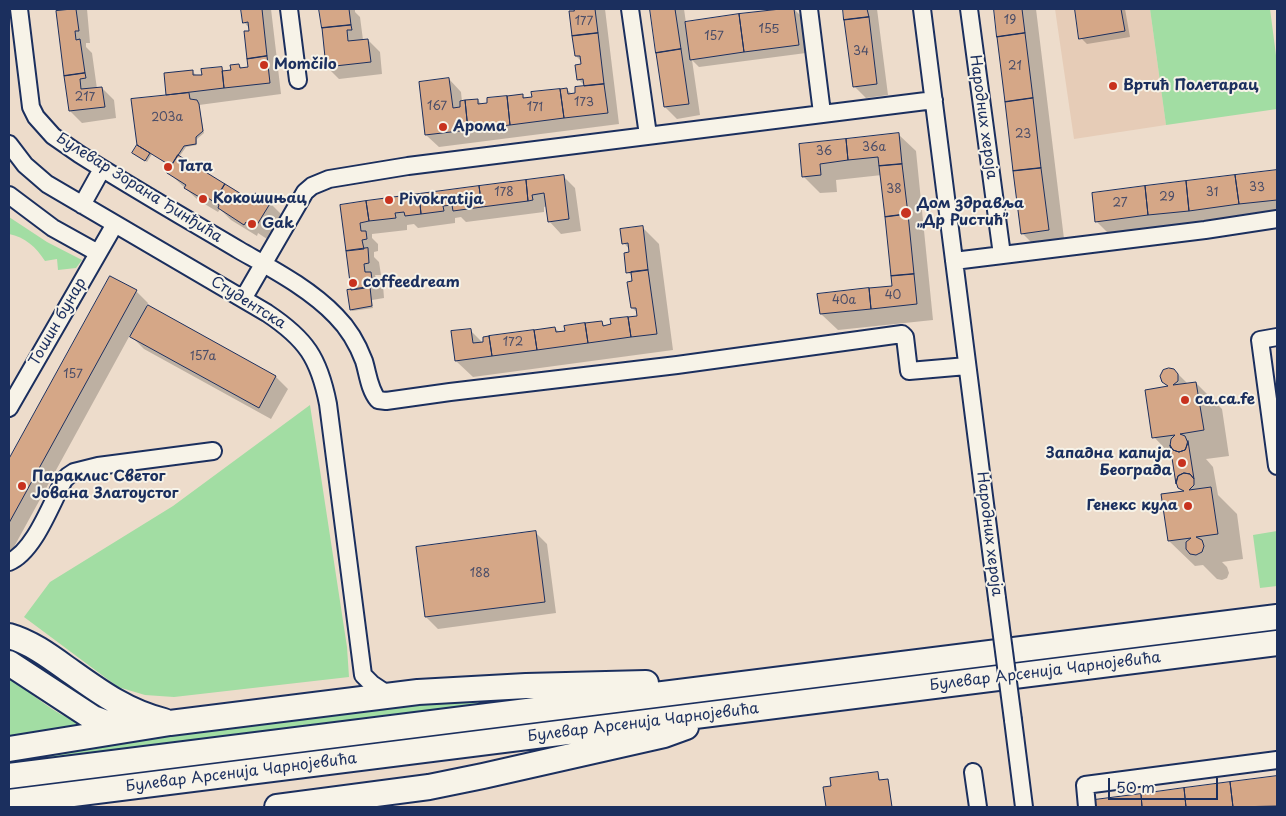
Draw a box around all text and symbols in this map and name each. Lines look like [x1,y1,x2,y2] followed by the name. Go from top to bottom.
[1004,14,1016,28] house number: 19
[575,15,593,29] house number: 177
[759,23,779,37] house number: 155
[704,30,724,44] house number: 157
[853,45,869,59] house number: 34
[965,54,1001,180] street label: Народних хероја
[274,56,337,74] place label: Momčilo
[258,59,270,71] marker: Momčilo
[1008,60,1022,74] house number: 21
[1123,77,1259,95] place label: Вртић Полетарац
[1107,80,1119,92] marker: Вртић Полетарац
[75,91,95,105] house number: 217
[574,96,594,110] house number: 173
[427,100,447,114] house number: 167
[527,101,543,115] house number: 171
[151,111,183,125] house number: 203a
[453,118,506,136] place label: Арома
[437,121,449,133] marker: Арома
[1015,128,1031,142] house number: 23
[53,129,225,247] street label: Булевар Зорана Ђинђића
[862,141,886,155] house number: 36a
[816,145,832,159] house number: 36
[178,158,213,176] place label: Тата
[162,161,174,173] marker: Тата
[1249,181,1265,195] house number: 33
[886,183,902,197] house number: 38
[494,186,514,200] house number: 178
[1206,186,1218,200] house number: 31
[213,190,307,208] place label: Кокошињац
[399,191,484,209] place label: Pivokratija
[1159,191,1175,205] house number: 29
[197,193,209,205] marker: Кокошињац
[383,194,395,206] marker: Pivokratija
[917,195,1024,230] place label: Дом здравља „Др Ристић”
[1113,197,1127,211] house number: 27
[899,206,913,220] marker: Дом здравља „Др Ристић”
[262,215,294,233] place label: Gak
[246,218,258,230] marker: Gak
[207,273,289,333] street label: Студентска
[363,274,460,292] place label: coffeedream
[26,275,90,369] street label: Тошин бунар
[347,277,359,289] marker: coffeedream
[885,289,901,303] house number: 40
[832,294,856,308] house number: 40a
[503,336,523,350] house number: 172
[190,350,216,364] house number: 157a
[63,368,83,382] house number: 157
[1195,391,1255,409] place label: ca.ca.fe
[1179,394,1191,406] marker: ca.ca.fe
[1046,445,1172,480] place label: Западна капија Београда
[1176,457,1188,469] marker: Западна капија Београда
[32,468,178,503] place label: Параклис Светог Јована Златоустог
[972,471,1006,597] street label: Народних хероја
[16,480,28,492] marker: Параклис Светог Јована Златоустог
[1086,497,1178,515] place label: Генекс кула
[1182,500,1194,512] marker: Генекс кула
[470,567,490,581] house number: 188
[928,649,1162,695] street label: Булевар Арсенија Чарнојевића
[526,700,760,746] street label: Булевар Арсенија Чарнојевића
[124,750,358,796] street label: Булевар Арсенија Чарнојевића
[1111,768,1221,800] scale bar
[1116,775,1155,798] text: 50 m

